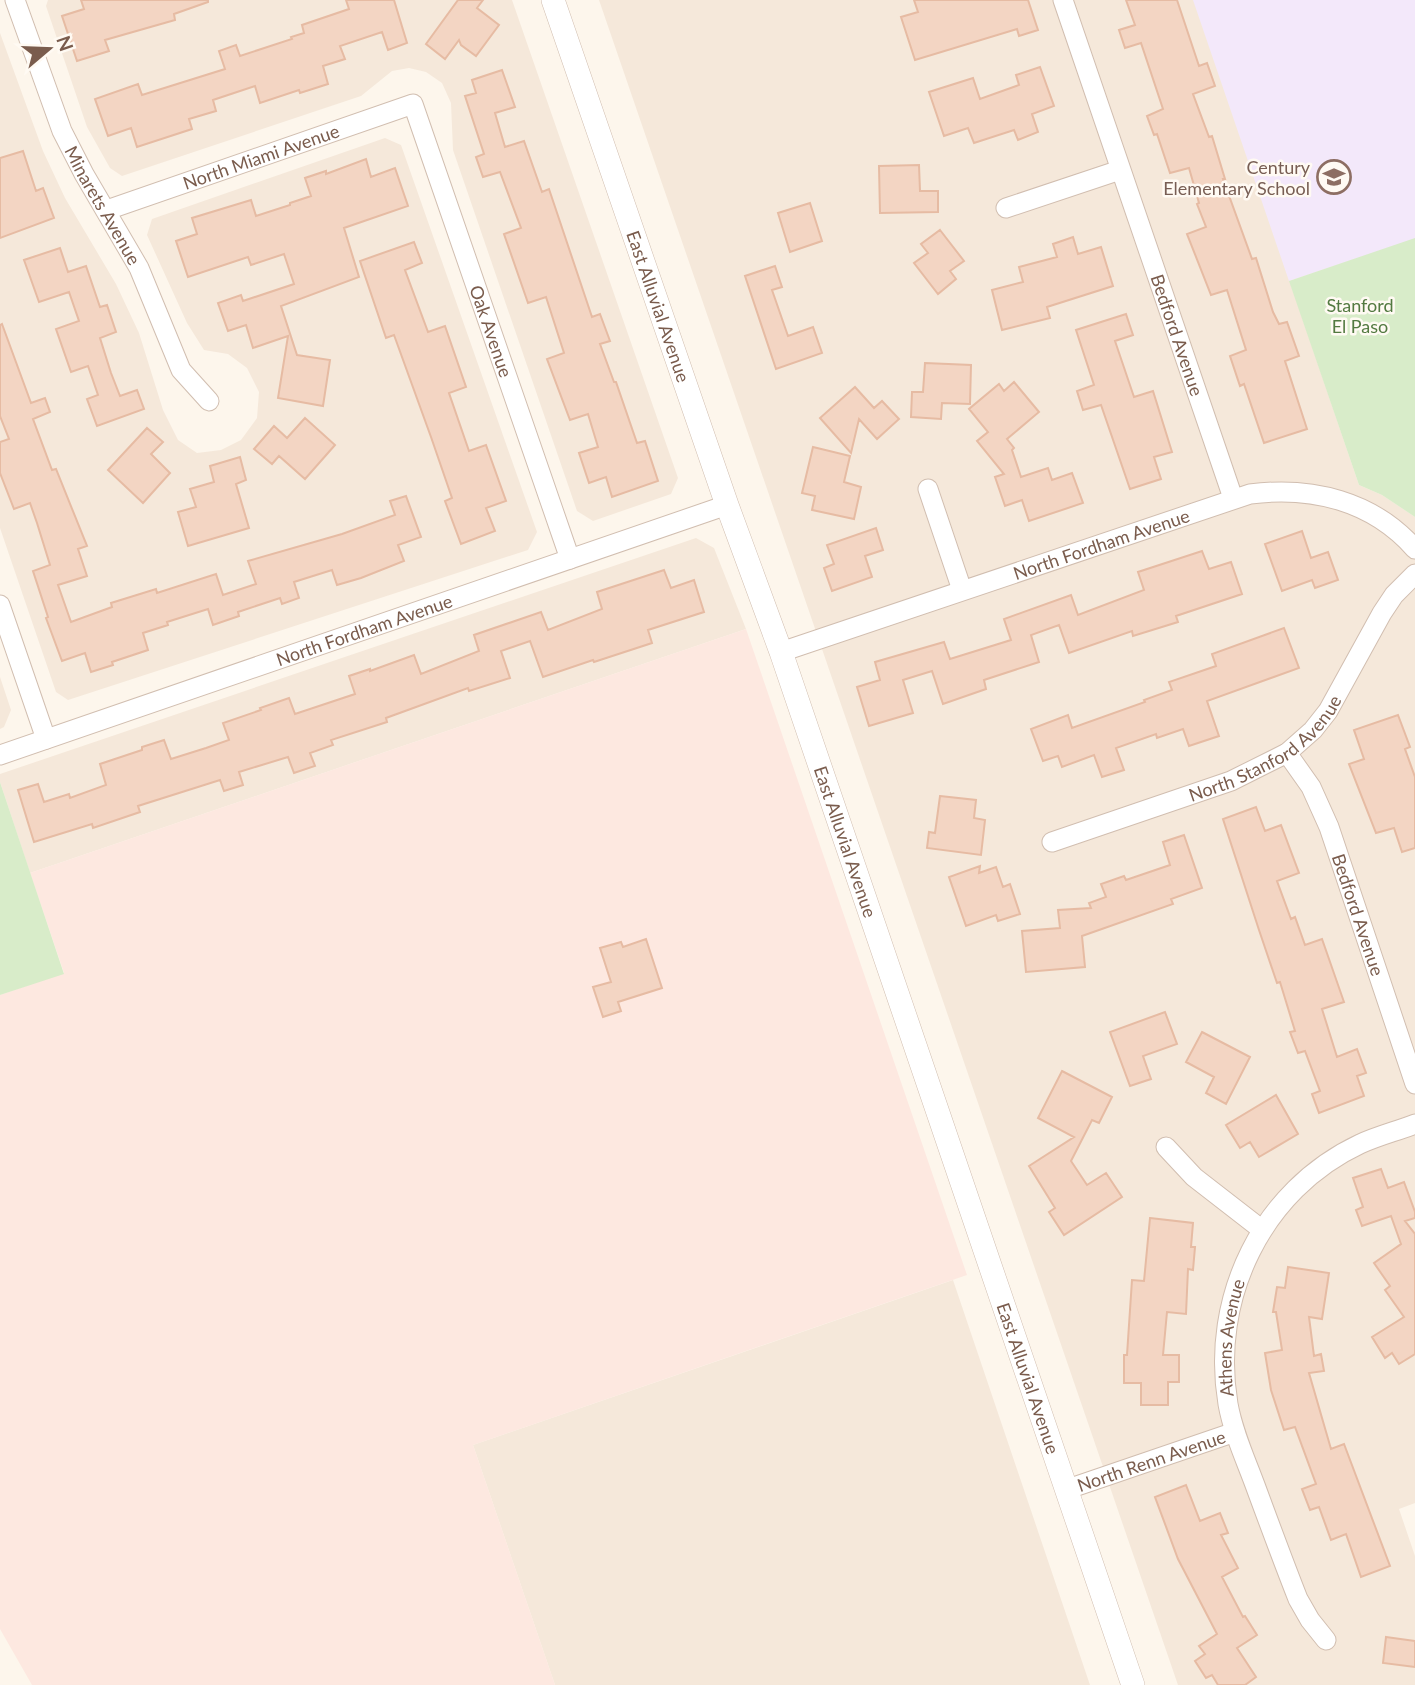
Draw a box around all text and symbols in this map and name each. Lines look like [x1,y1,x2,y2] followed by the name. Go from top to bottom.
[14,14,84,84] north arrow
[52,33,79,54] text: N
[180,119,342,194] street label: North Miami Avenue
[60,142,146,269] street label: Minarets Avenue
[1163,156,1311,199] place label: Century Elementary School
[1315,158,1353,196] school or university icon: Century Elementary School
[622,228,695,385] street label: East Alluvial Avenue
[1146,271,1208,399] street label: Bedford Avenue
[465,282,517,380] street label: Oak Avenue
[1326,294,1394,337] park label: Stanford El Paso
[1010,504,1192,584] street label: North Fordham Avenue
[273,589,455,670] street label: North Fordham Avenue
[1186,691,1346,806] street label: North Stanford Avenue
[810,763,882,920] street label: East Alluvial Avenue
[1328,851,1389,979] street label: Bedford Avenue
[1213,1276,1249,1398] street label: Athens Avenue
[992,1300,1064,1457] street label: East Alluvial Avenue
[1074,1425,1228,1496] street label: North Renn Avenue

